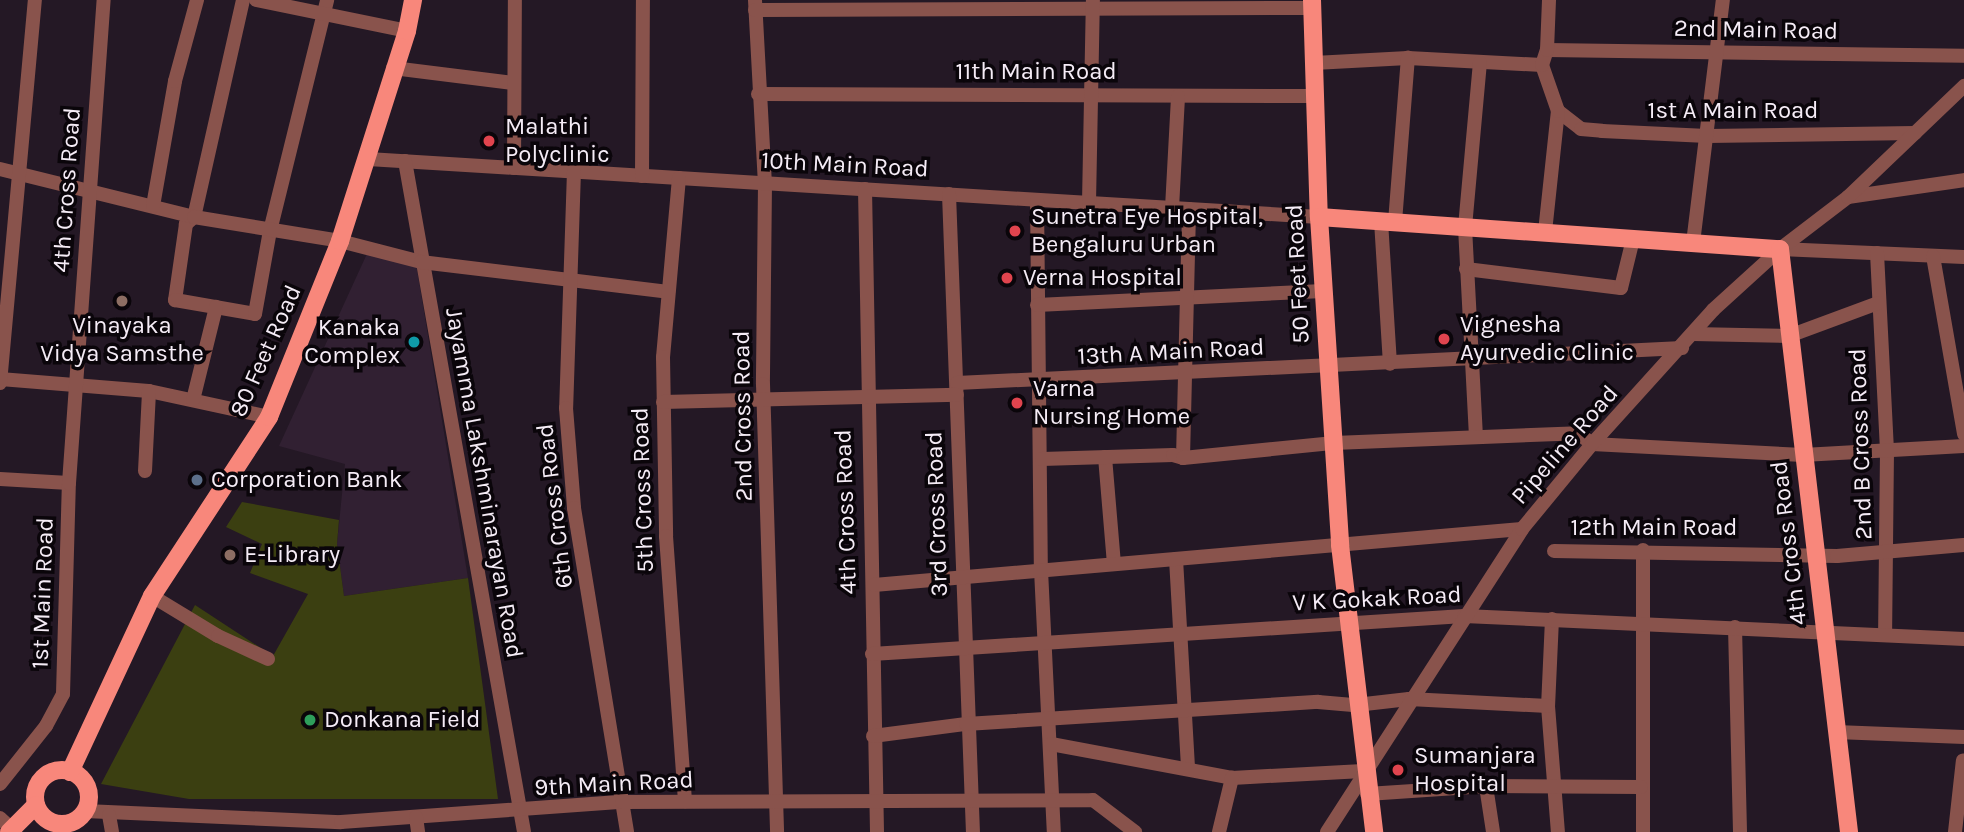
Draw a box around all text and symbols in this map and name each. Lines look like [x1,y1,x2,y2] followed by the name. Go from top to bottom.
[1674,14,1838,46] street label: 2nd Main Road
[955,58,1117,86] street label: 11th Main Road
[1648,97,1818,125] street label: 1st A Main Road
[47,107,87,273] street label: 4th Cross Road
[505,113,610,169] place label: Malathi Polyclinic
[479,131,499,151] marker: Malathi Polyclinic
[761,146,929,184] street label: 10th Main Road
[1031,203,1263,259] place label: Sunetra Eye Hospital, Bengaluru Urban
[1280,203,1316,345] street label: 50 Feet Road
[1005,221,1025,241] marker: Sunetra Eye Hospital, Bengaluru Urban
[1023,264,1182,292] place label: Verna Hospital
[997,268,1017,288] marker: Verna Hospital
[224,281,308,421] street label: 80 Feet Road
[114,293,130,309] marker: Vinayaka Vidya Samsthe
[439,306,529,660] street label: Jayamma Lakshminarayan Road
[1460,311,1634,367] place label: Vignesha Ayurvedic Clinic
[40,312,204,368] place label: Vinayaka Vidya Samsthe
[304,314,400,370] place label: Kanaka Complex
[1434,329,1454,349] marker: Vignesha Ayurvedic Clinic
[727,330,759,502] street label: 2nd Cross Road
[1077,333,1265,371] street label: 13th A Main Road
[406,334,422,350] marker: Kanaka Complex
[1843,348,1879,540] street label: 2nd B Cross Road
[1033,375,1190,431] place label: Varna Nursing Home
[1505,380,1625,510] street label: Pipeline Road
[1007,393,1027,413] marker: Varna Nursing Home
[626,407,660,573] street label: 5th Cross Road
[531,422,579,590] street label: 6th Cross Road
[829,429,863,595] street label: 4th Cross Road
[920,431,954,597] street label: 3rd Cross Road
[1765,459,1813,627] street label: 4th Cross Road
[211,466,402,494] place label: Corporation Bank
[189,472,205,488] marker: Corporation Bank
[1570,514,1738,542] street label: 12th Main Road
[26,517,60,669] street label: 1st Main Road
[244,541,340,569] place label: E-Library
[222,547,238,563] marker: E-Library
[1292,580,1462,618] street label: V K Gokak Road
[324,706,481,734] place label: Donkana Field
[302,712,318,728] marker: Donkana Field
[1414,742,1536,798] place label: Sumanjara Hospital
[1388,760,1408,780] marker: Sumanjara Hospital
[534,765,694,803] street label: 9th Main Road

